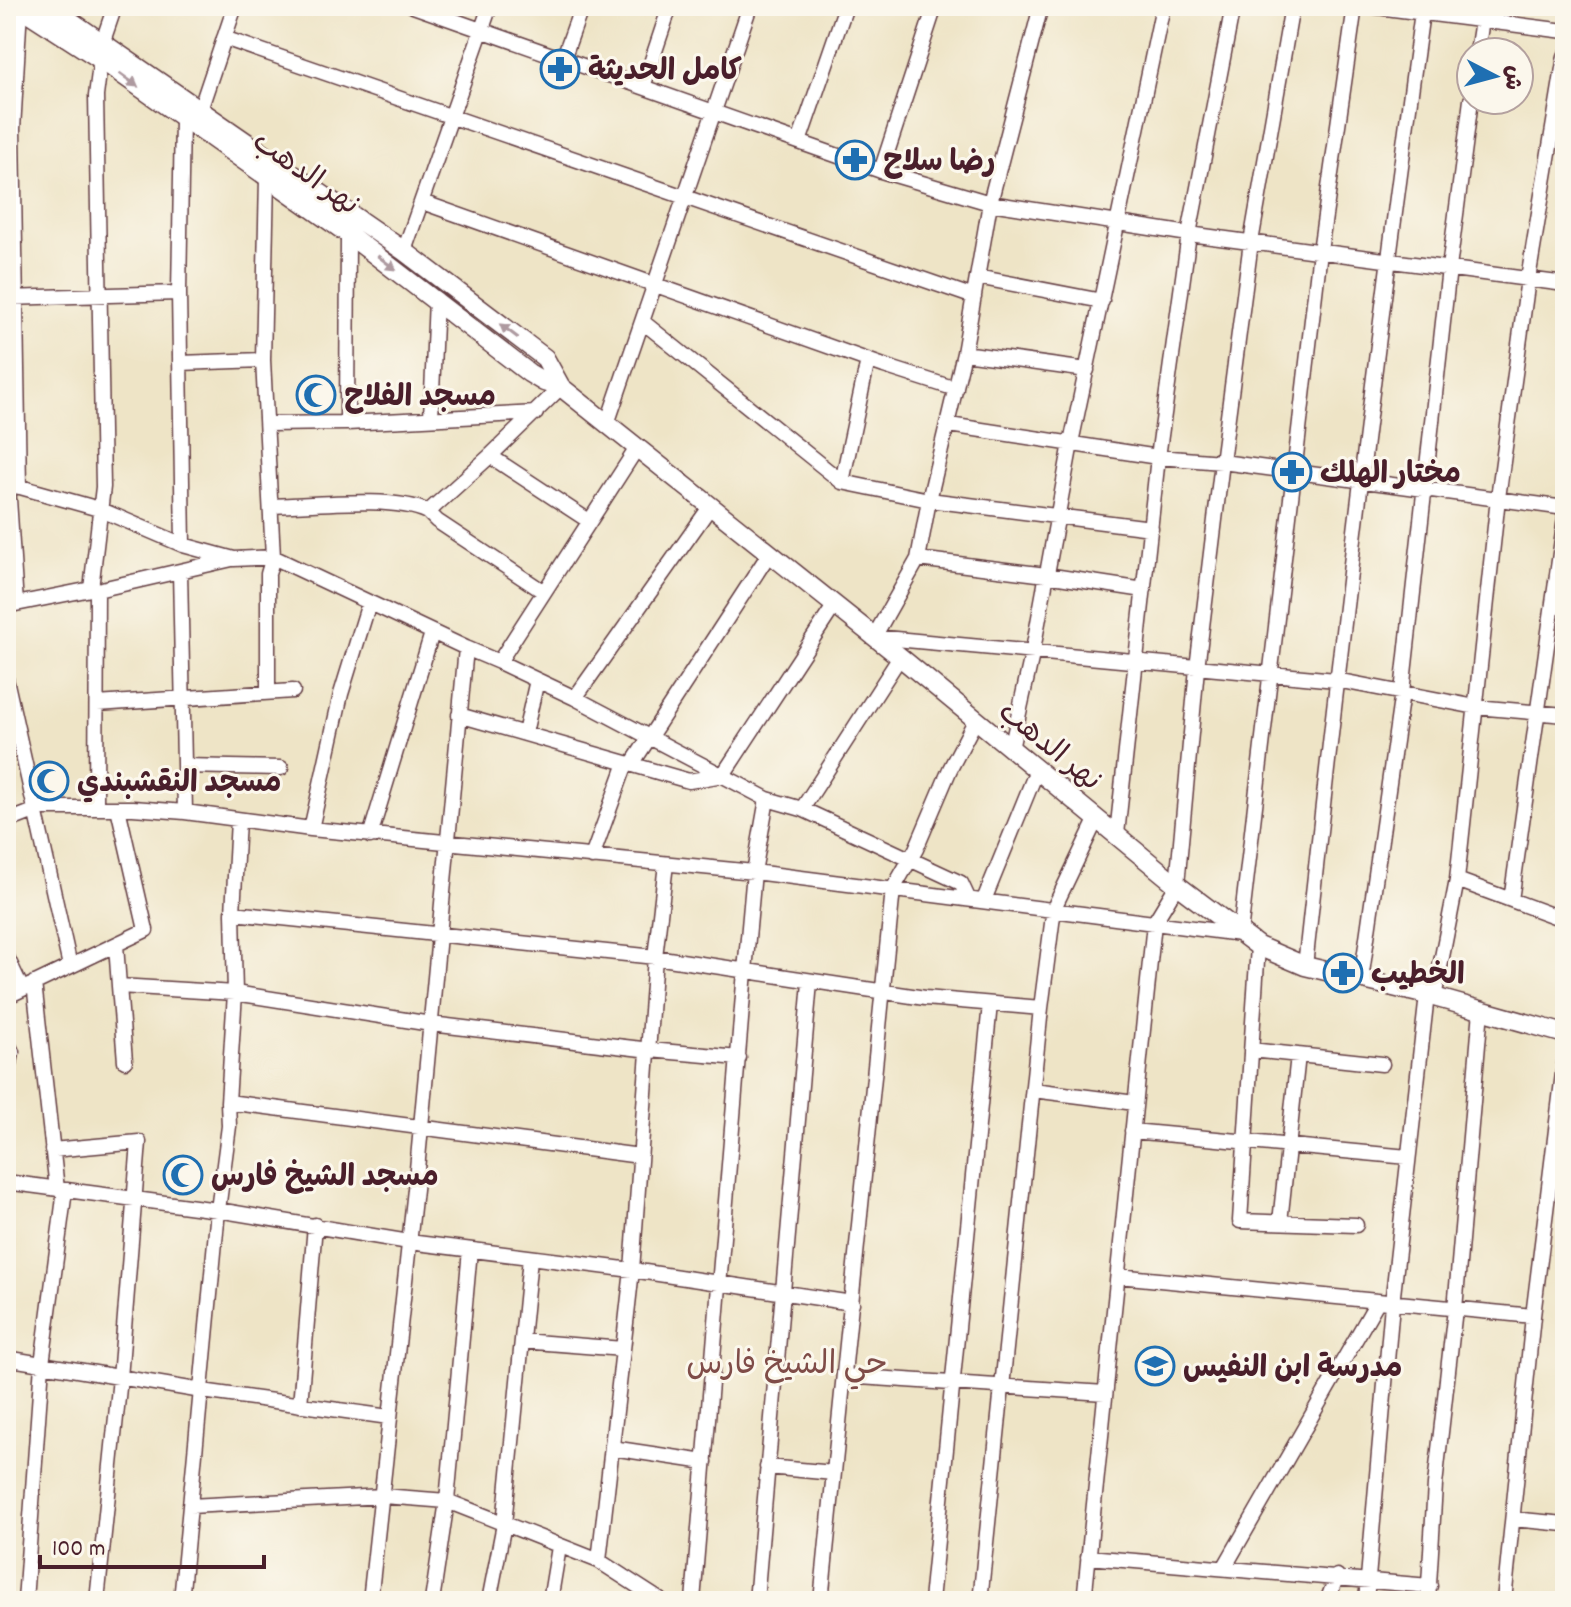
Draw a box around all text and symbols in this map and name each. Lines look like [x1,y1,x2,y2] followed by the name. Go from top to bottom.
[1455,36,1535,116] north arrow
[539,48,581,90] pharmacy icon: كامل الحديثة
[588,52,742,95] place label: كامل الحديثة
[1495,64,1528,91] text: ش
[119,72,139,88] one-way arrow
[242,123,367,228] street label: نهر الدهب
[834,139,876,181] pharmacy icon: رضا سلاح
[883,143,995,186] place label: رضا سلاح
[376,255,398,271] one-way arrow
[499,323,519,339] one-way arrow
[295,374,337,416] mosque icon: مسجد الفلاح
[344,378,496,421] place label: مسجد الفلاح
[1271,451,1313,493] pharmacy icon: مختار الهلك
[1320,455,1461,498] place label: مختار الهلك
[987,693,1109,804] street label: نهر الدهب
[28,760,70,802] mosque icon: مسجد النقشبندي
[77,764,282,807] place label: مسجد النقشبندي
[1322,952,1364,994] pharmacy icon: الخطيب
[1371,956,1465,999] place label: الخطيب
[162,1154,204,1196] mosque icon: مسجد الشيخ فارس
[211,1158,439,1201] place label: مسجد الشيخ فارس
[686,1344,888,1390] district label: حي الشيخ فارس
[1134,1345,1176,1387] school or university icon: مدرسة ابن النفيس
[1183,1349,1402,1392] place label: مدرسة ابن النفيس
[40,1519,264,1569] scale bar
[52,1533,105,1567] text: 100 m

